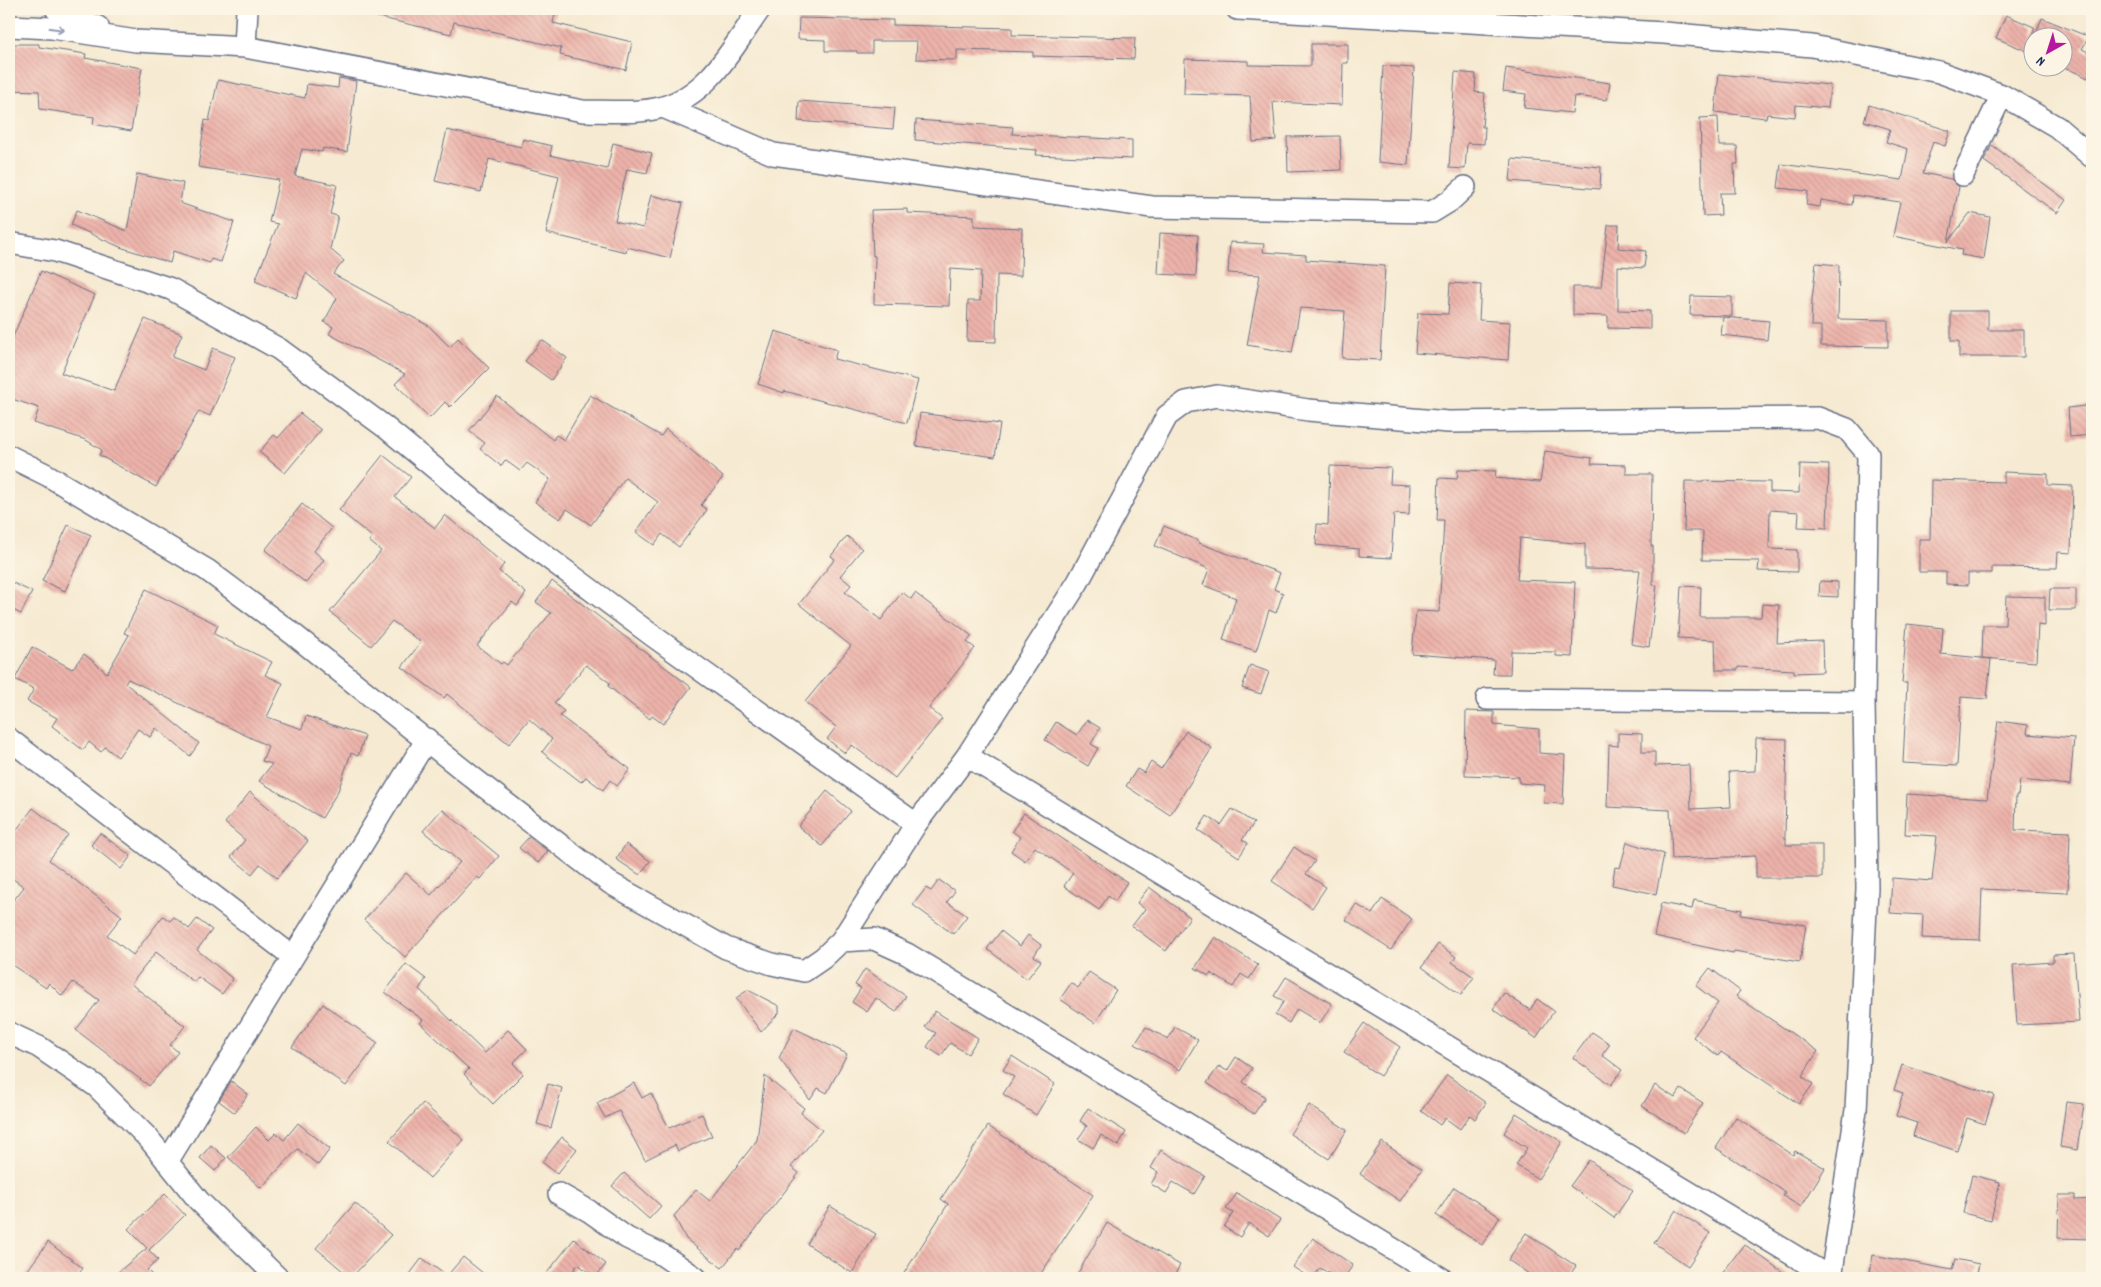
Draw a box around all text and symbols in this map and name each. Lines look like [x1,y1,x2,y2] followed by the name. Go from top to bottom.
[49,25,65,35] one-way arrow
[2024,28,2074,78] north arrow
[2032,51,2050,70] text: N

